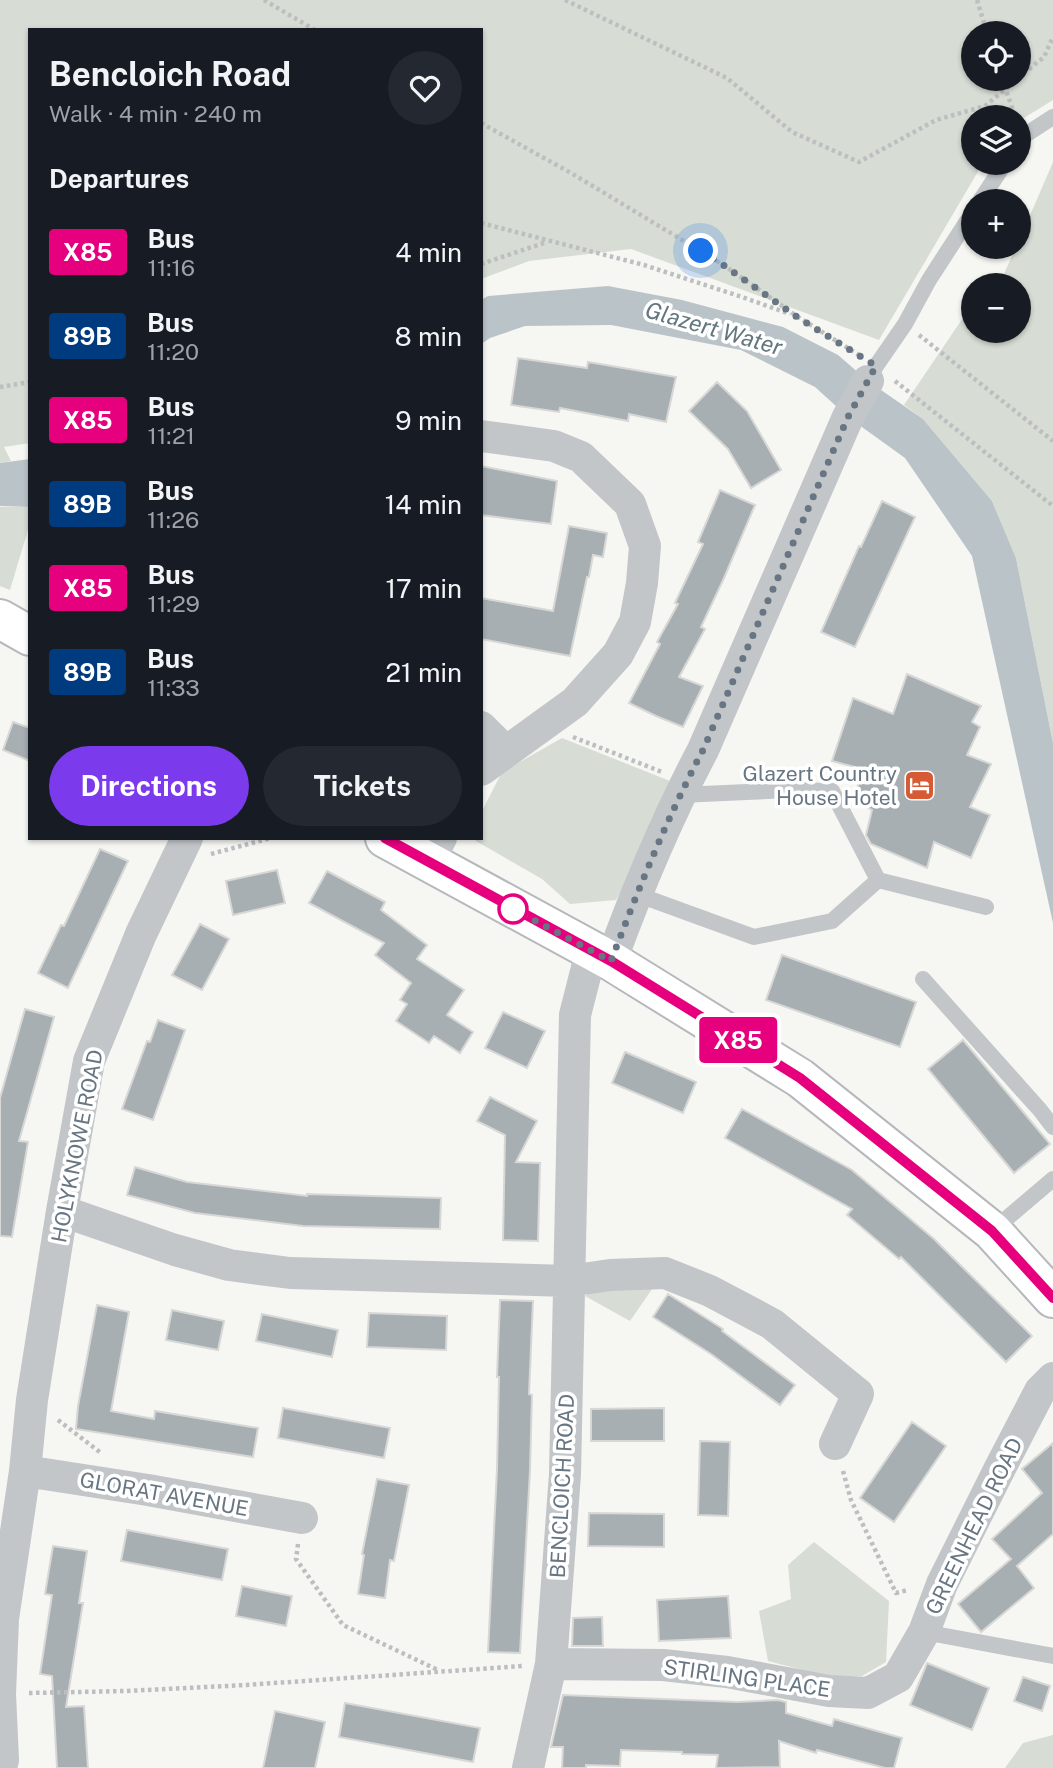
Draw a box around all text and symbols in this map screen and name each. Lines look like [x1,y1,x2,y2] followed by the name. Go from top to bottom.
[961,21,1031,343] map controls
[961,21,1031,91] button: locate
[388,51,462,125] button: heart
[49,55,291,93] text: Bencloich Road
[49,100,262,127] text: Walk · 4 min · 240 m
[961,105,1031,175] button: layers
[49,163,189,194] text: Departures
[961,189,1031,259] button: +
[148,223,195,254] text: Bus
[683,233,718,268] your location
[395,237,462,268] text: 4 min
[63,238,113,266] text: X85
[148,254,195,281] text: 11:16
[961,273,1031,343] button: −
[642,296,786,361] water label: Glazert Water
[147,307,194,338] text: Bus
[395,321,462,352] text: 8 min
[63,322,112,350] text: 89B
[147,338,199,365] text: 11:20
[148,391,195,422] text: Bus
[395,405,462,436] text: 9 min
[63,406,113,434] text: X85
[148,422,195,449] text: 11:21
[147,475,194,506] text: Bus
[385,489,462,520] text: 14 min
[63,490,112,518] text: 89B
[147,506,199,533] text: 11:26
[148,559,195,590] text: Bus
[385,573,462,604] text: 17 min
[63,574,113,602] text: X85
[148,590,200,617] text: 11:29
[147,643,194,674] text: Bus
[386,657,462,688] text: 21 min
[63,658,112,686] text: 89B
[147,674,200,701] text: 11:33
[49,746,249,826] button: Directions
[263,746,462,826] button: Tickets
[743,761,897,810] place label: Glazert Country House Hotel
[903,768,937,802] hotel icon: Glazert Country House Hotel
[498,894,528,924] unlabelled marker
[698,1017,778,1063] line badge: X85
[713,1026,763,1054] text: X85
[46,1047,108,1245] street label: HOLYKNOWE ROAD
[545,1393,579,1579] street label: BENCLOICH ROAD
[920,1434,1028,1618] street label: GREENHEAD ROAD
[78,1467,250,1521] street label: GLORAT AVENUE
[662,1654,832,1702] street label: STIRLING PLACE

